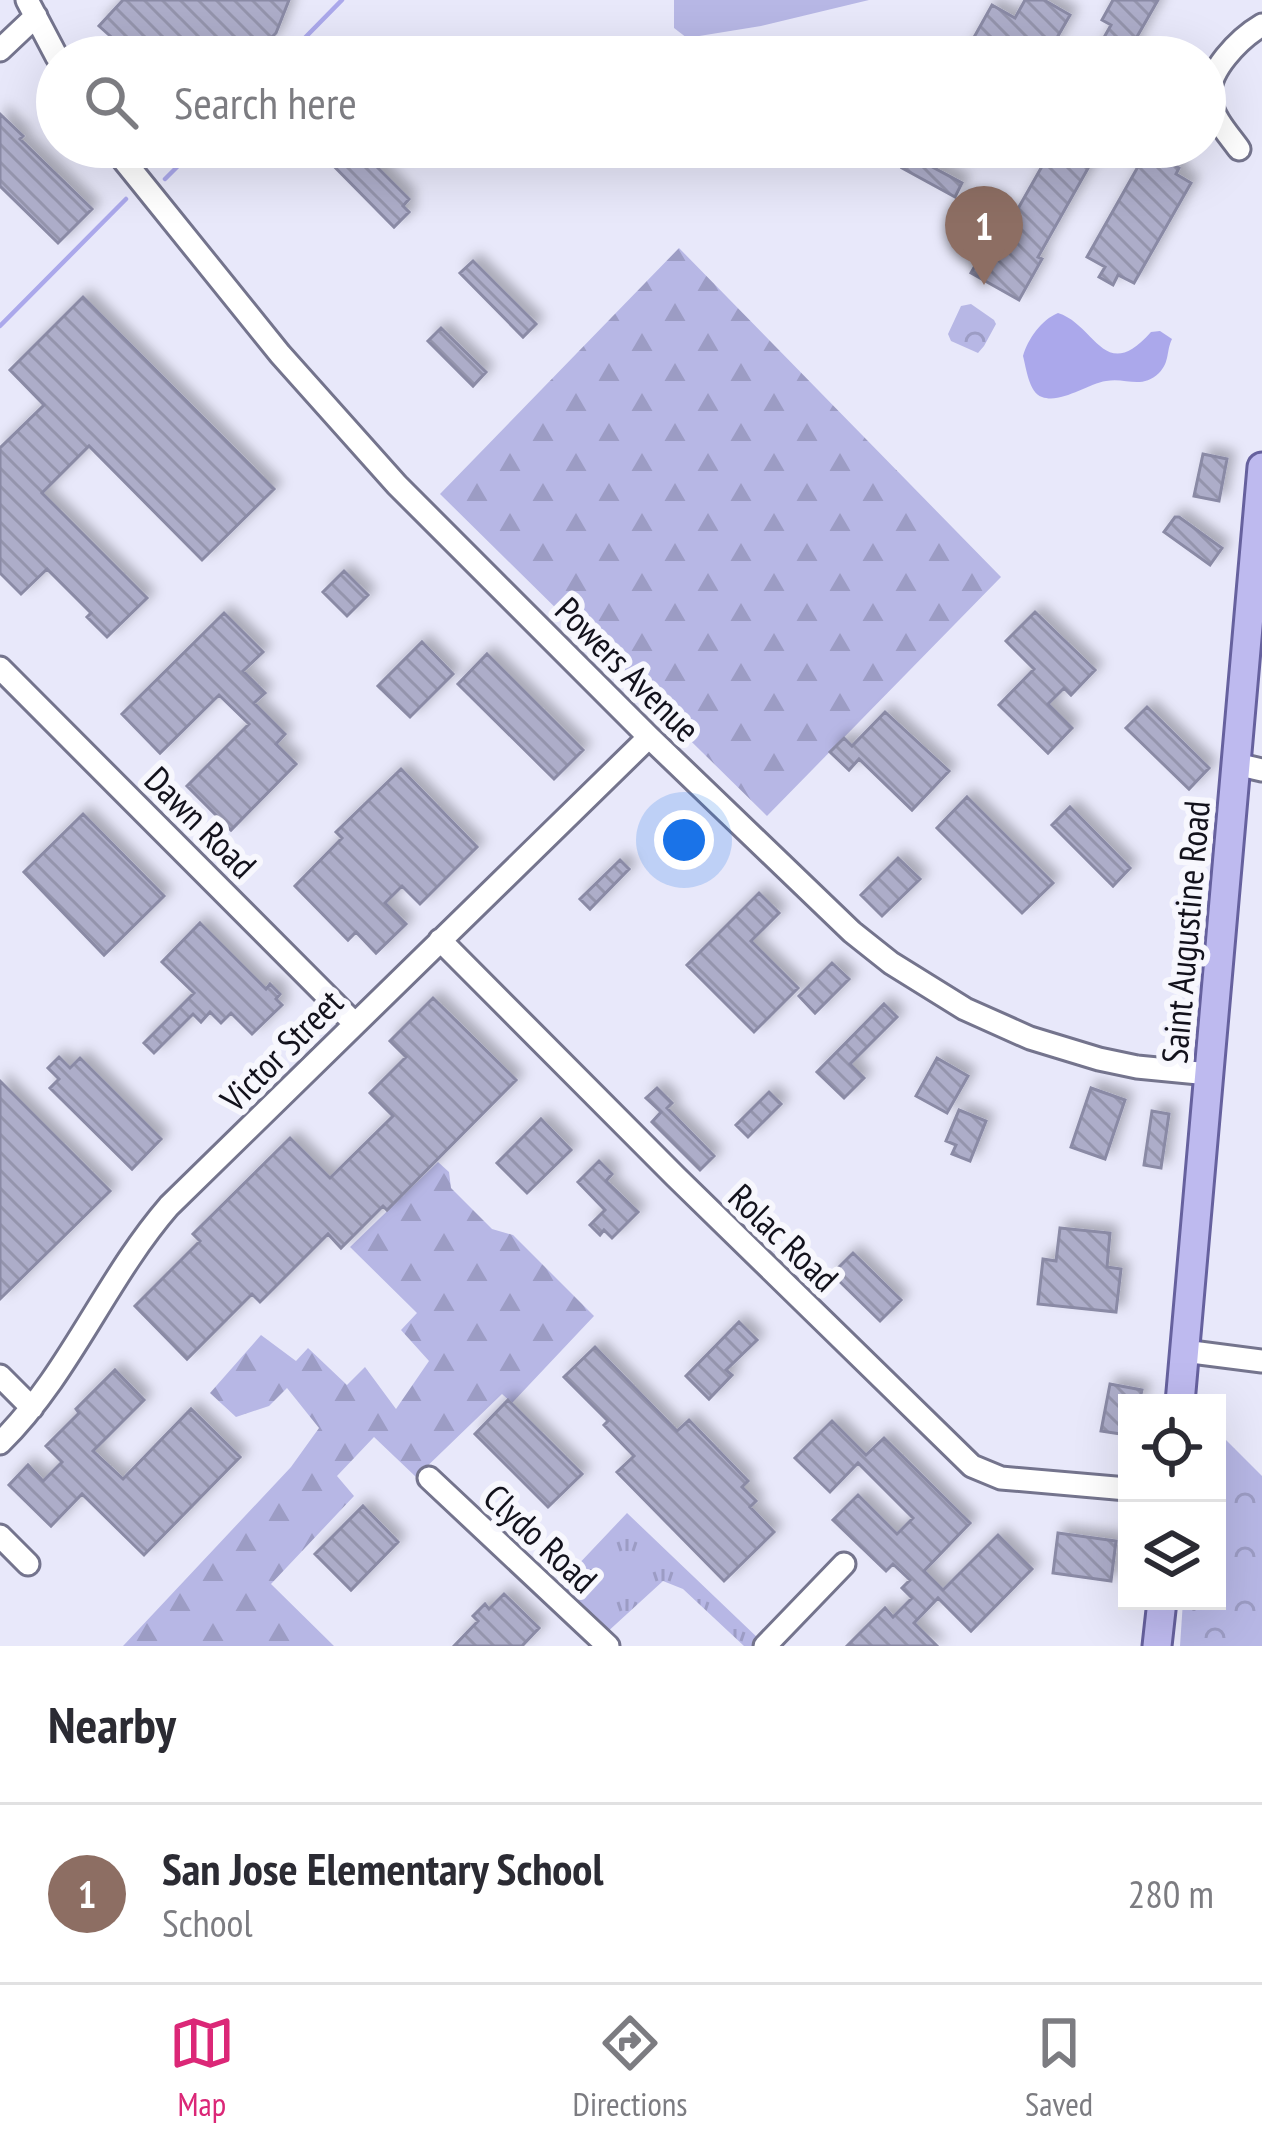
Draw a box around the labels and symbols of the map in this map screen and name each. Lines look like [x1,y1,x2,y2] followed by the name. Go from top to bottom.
[945,186,1023,285] pin: 1
[546,587,710,751] street label: Powers Avenue
[135,756,267,888] street label: Dawn Road
[1150,799,1220,1065] street label: Saint Augustine Road
[654,810,714,870] your location
[209,979,352,1122] street label: Victor Street
[719,1173,849,1301] street label: Rolac Road
[474,1474,608,1602] street label: Clydo Road

